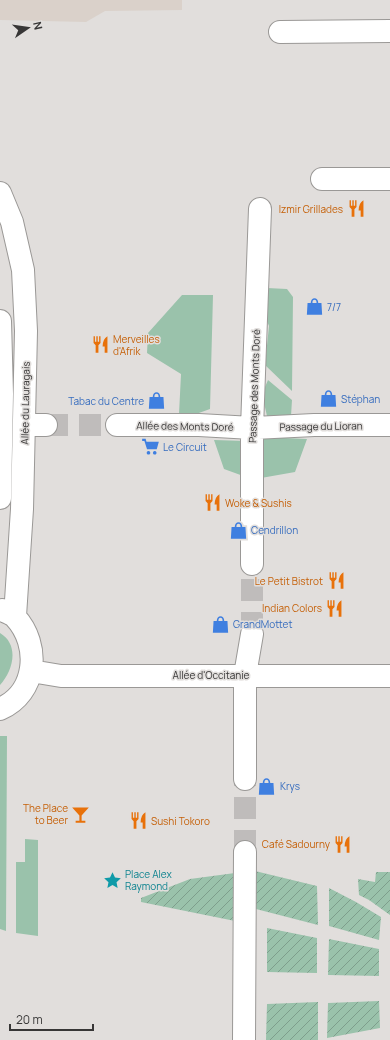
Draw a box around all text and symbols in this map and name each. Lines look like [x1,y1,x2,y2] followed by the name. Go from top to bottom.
[8,8,48,48] north arrow
[30,20,46,31] text: N
[346,199,366,219] restaurant icon: Izmir Grillades
[279,202,343,216] place label: Izmir Grillades
[304,297,324,317] shop icon: 7/7
[327,300,341,314] place label: 7/7
[245,329,263,443] street label: Passage des Monts Doré
[113,332,160,358] place label: Merveilles d'Afrik
[90,335,110,355] restaurant icon: Merveilles d'Afrik
[17,361,33,445] street label: Allée du Lauragais
[318,389,338,409] shop icon: Stéphan
[147,391,167,411] shop icon: Tabac du Centre
[341,392,380,406] place label: Stéphan
[68,394,144,408] place label: Tabac du Centre
[136,418,234,434] street label: Allée des Monts Doré
[279,418,363,434] street label: Passage du Lioran
[140,437,160,457] supermarket icon: Le Circuit
[163,440,207,454] place label: Le Circuit
[202,493,222,513] restaurant icon: Woke & Sushis
[225,496,292,510] place label: Woke & Sushis
[228,520,248,540] shop icon: Cendrillon
[251,523,298,537] place label: Cendrillon
[326,571,346,591] restaurant icon: Le Petit Bistrot
[255,574,323,588] place label: Le Petit Bistrot
[325,598,345,618] restaurant icon: Indian Colors
[262,601,322,615] place label: Indian Colors
[210,614,230,634] shop icon: GrandMottet
[233,617,292,631] place label: GrandMottet
[173,668,250,682] street label: Allée d'Occitanie
[257,776,277,796] shop icon: Krys
[280,779,300,793] place label: Krys
[23,801,68,827] place label: The Place to Beer
[71,804,91,824] bar icon: The Place to Beer
[128,811,148,831] restaurant icon: Sushi Tokoro
[151,814,210,828] place label: Sushi Tokoro
[333,834,353,854] restaurant icon: Café Sadourny
[262,837,331,851] place label: Café Sadourny
[125,867,172,893] place label: Place Alex Raymond
[102,870,122,890] place icon: Place Alex Raymond
[10,1006,93,1032] scale bar
[16,1011,43,1028] text: 20 m

